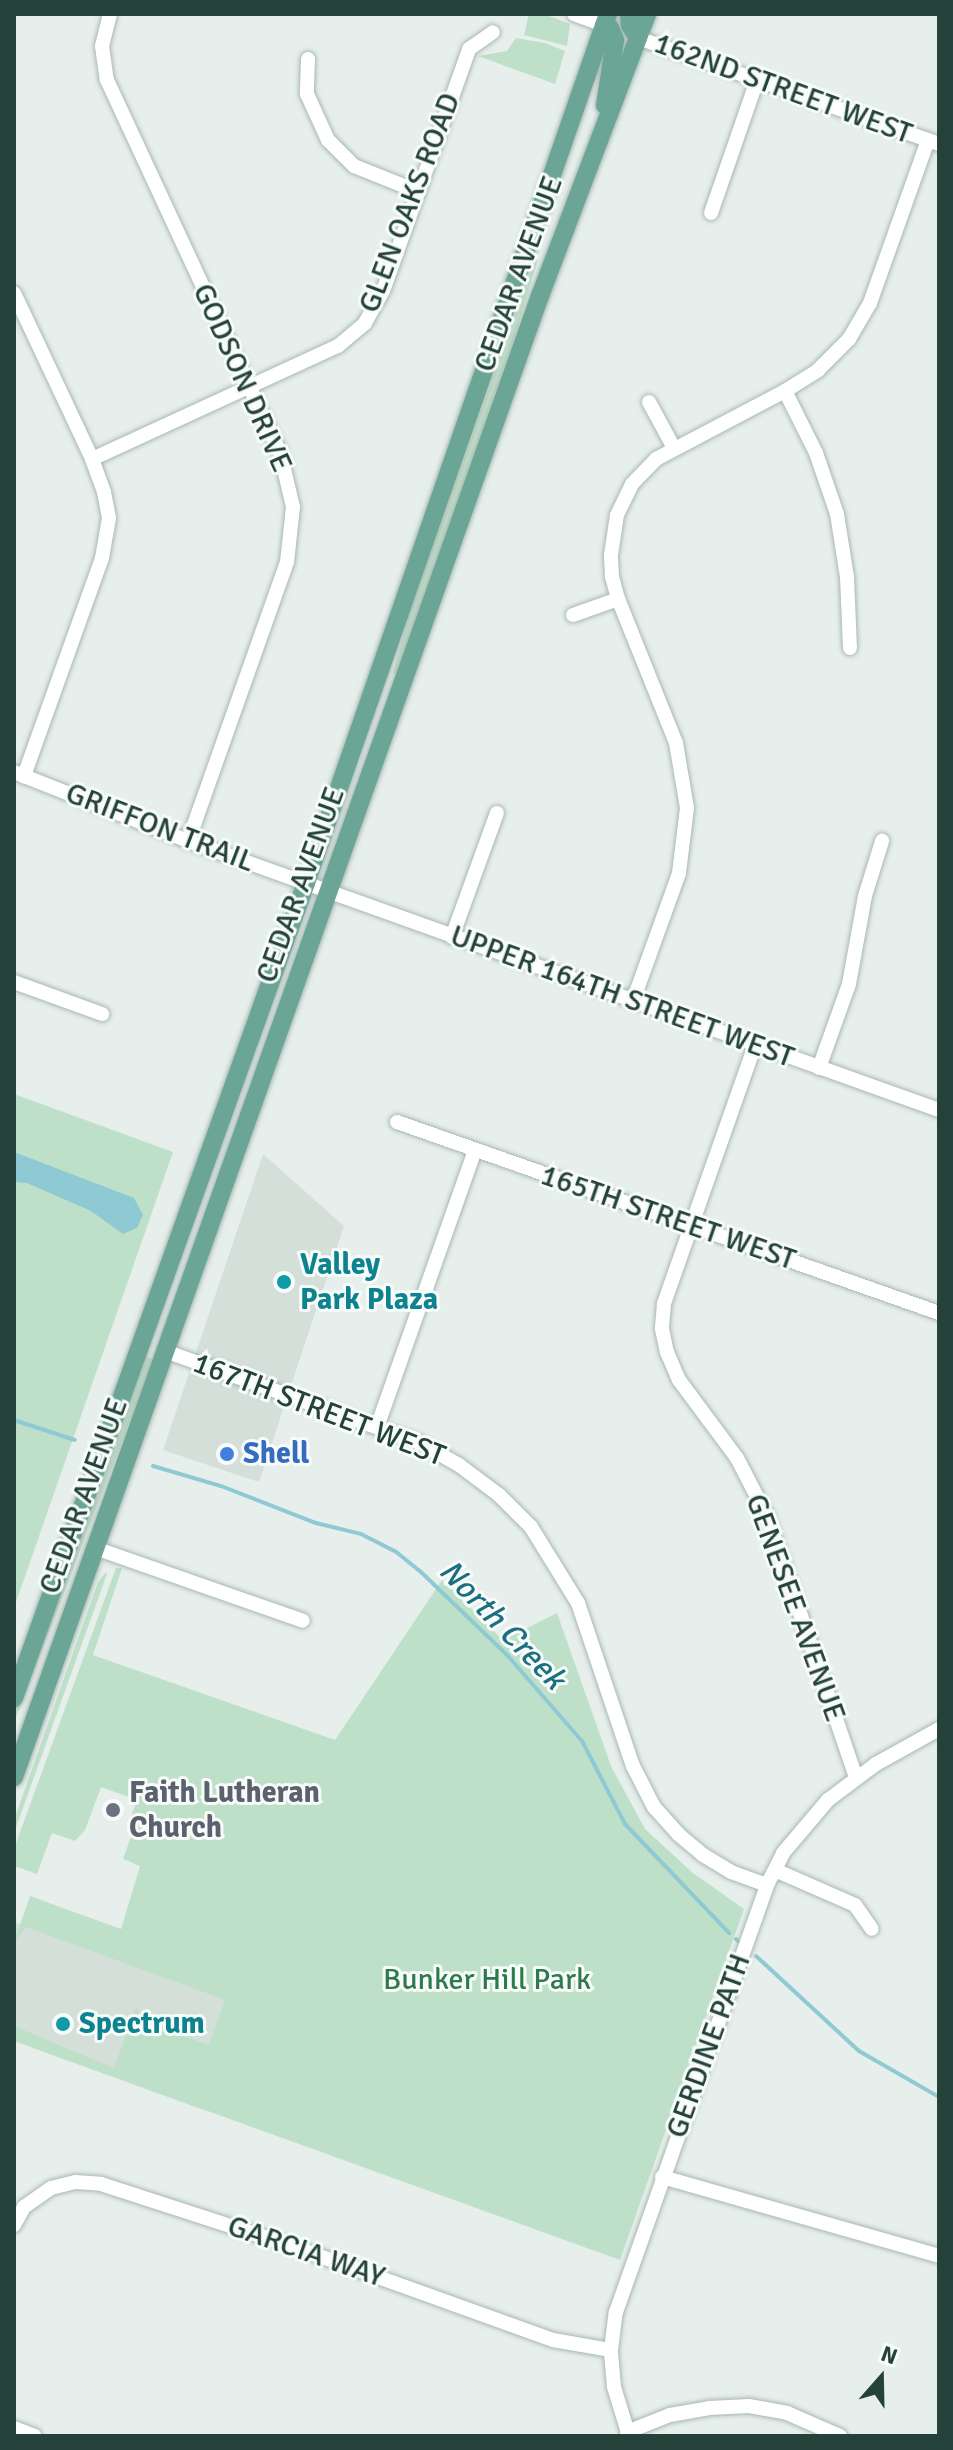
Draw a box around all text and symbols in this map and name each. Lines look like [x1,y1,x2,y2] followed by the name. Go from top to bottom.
[649,26,917,152] street label: 162ND STREET WEST
[352,88,468,318] street label: GLEN OAKS ROAD
[467,171,571,377] street label: CEDAR AVENUE
[184,278,300,478] street label: GODSON DRIVE
[61,775,259,881] street label: GRIFFON TRAIL
[249,782,353,988] street label: CEDAR AVENUE
[445,918,799,1076] street label: UPPER 164TH STREET WEST
[536,1157,800,1279] street label: 165TH STREET WEST
[300,1247,438,1318] place label: Valley Park Plaza
[275,1273,293,1291] marker: Valley Park Plaza
[188,1345,450,1475] street label: 167TH STREET WEST
[32,1393,136,1599] street label: CEDAR AVENUE
[243,1436,309,1472] place label: Shell
[218,1445,236,1463] marker: Shell
[737,1489,853,1727] street label: GENESEE AVENUE
[431,1552,573,1698] water label: North Creek
[129,1775,320,1846] place label: Faith Lutheran Church
[104,1801,122,1819] marker: Faith Lutheran Church
[659,1949,759,2143] street label: GERDINE PATH
[383,1962,591,1998] park label: Bunker Hill Park
[79,2006,205,2042] place label: Spectrum
[54,2015,72,2033] marker: Spectrum
[223,2208,389,2296] street label: GARCIA WAY
[841,2338,921,2418] north arrow
[878,2340,901,2370] text: N

